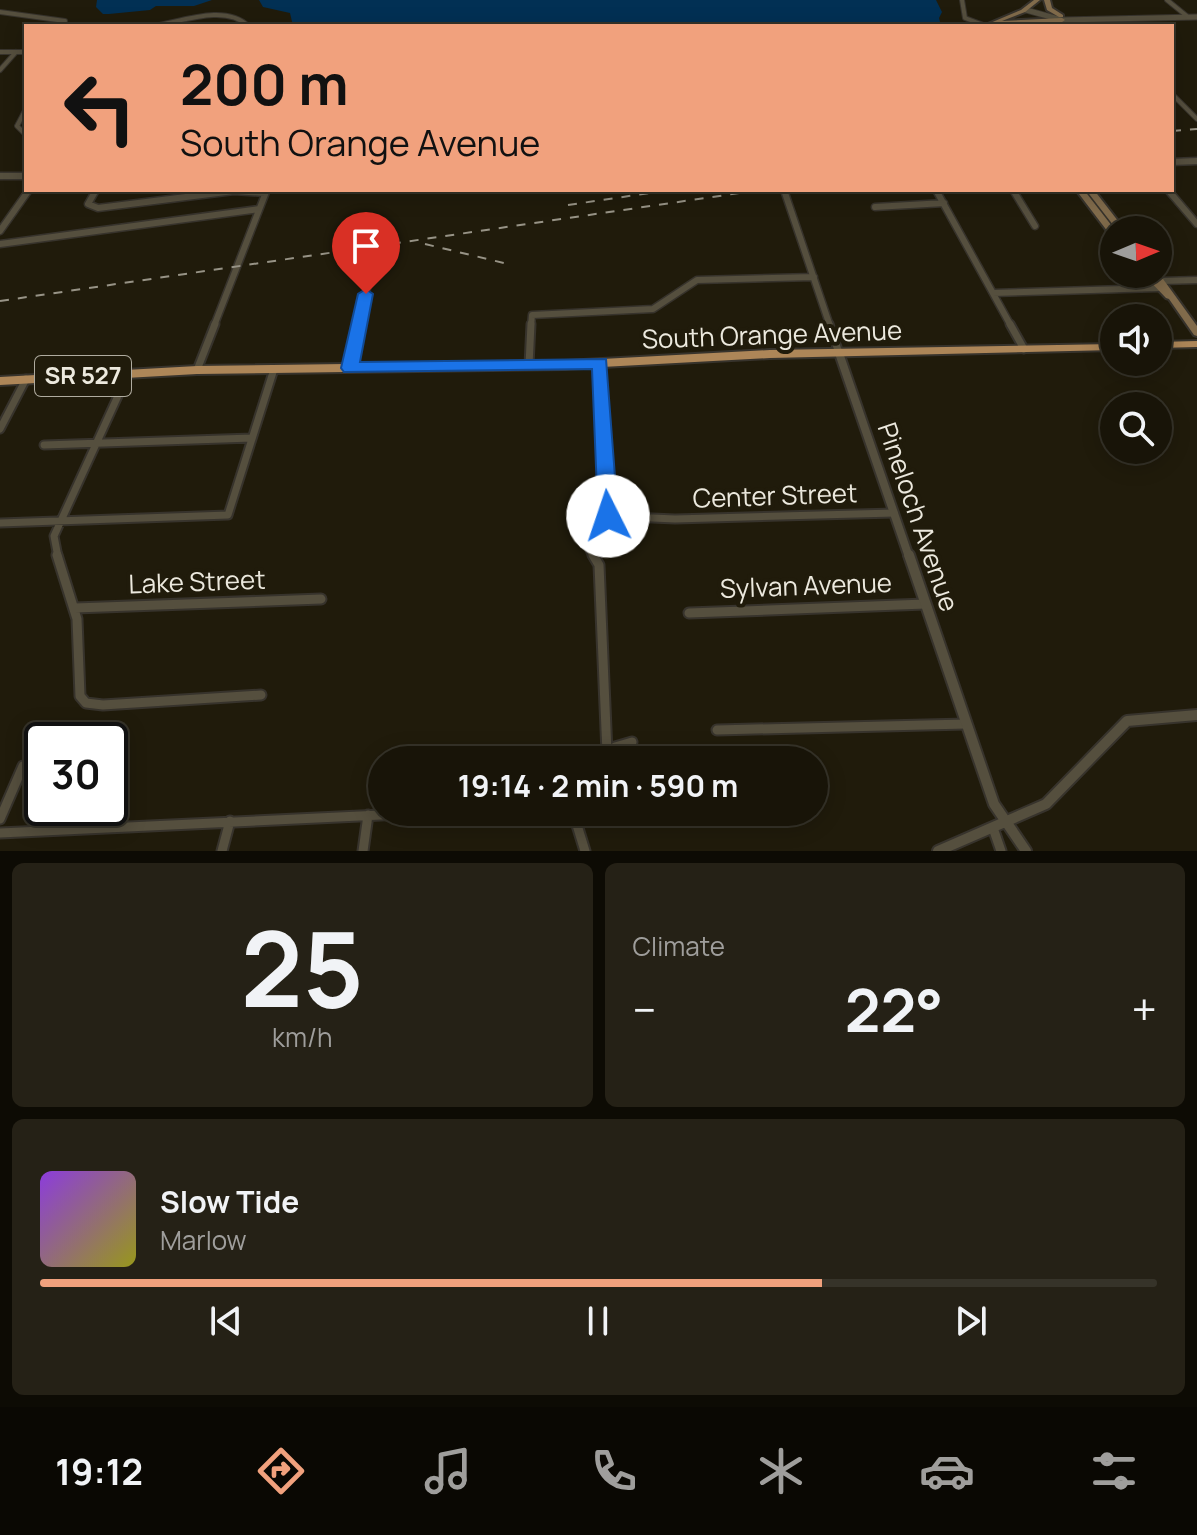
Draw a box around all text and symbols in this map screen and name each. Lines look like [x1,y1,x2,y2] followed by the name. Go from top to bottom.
[180,45,349,122] text: 200 m
[48,56,152,160] icon: left
[180,118,540,167] text: South Orange Avenue
[332,212,400,294] pin
[1100,216,1172,288] north arrow
[1100,216,1172,464] map controls
[344,224,388,268] icon: arrive
[1100,304,1172,376] button: sound
[641,311,903,357] street label: South Orange Avenue
[35,356,131,396] road number: SR 527
[1100,392,1172,464] button: search
[870,417,968,616] street label: Pineloch Avenue
[566,474,650,558] position arrow
[692,474,858,516] street label: Center Street
[128,561,266,601] street label: Lake Street
[719,564,893,606] street label: Sylvan Avenue
[24,722,128,826] speed limit sign: 30
[458,765,738,806] text: 19:14 · 2 min · 590 m
[241,896,364,1038] text: 25
[633,928,725,964] text: Climate
[845,968,943,1050] text: 22°
[633,979,656,1039] text: −
[1132,979,1157,1039] text: +
[272,1019,332,1055] text: km/h
[160,1181,299,1222] text: Slow Tide
[160,1222,247,1258] text: Marlow
[204,1299,248,1343] icon: previous
[576,1299,620,1343] icon: pause
[949,1299,993,1343] icon: next
[253,1443,309,1499] icon: directions
[420,1443,476,1499] icon: music
[586,1443,642,1499] icon: phone
[753,1443,809,1499] icon: climate
[919,1443,975,1499] icon: car
[1086,1443,1142,1499] icon: filters
[55,1447,143,1496] text: 19:12

